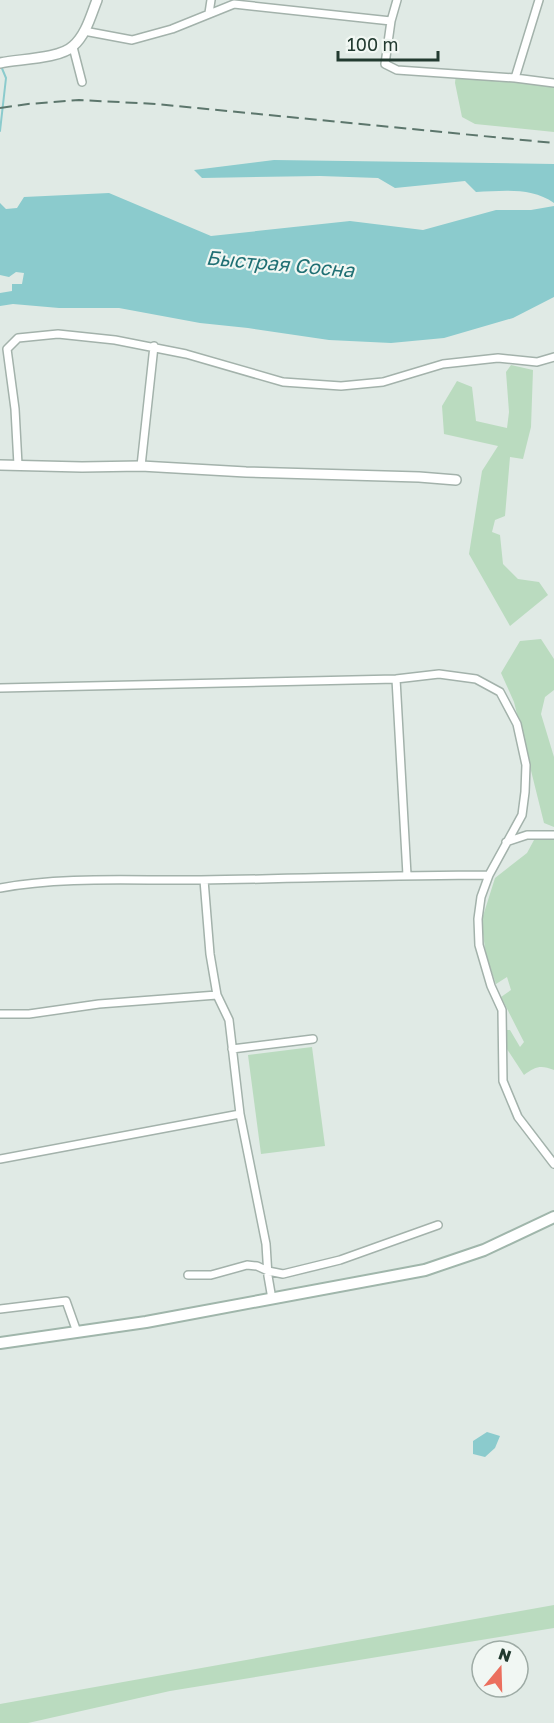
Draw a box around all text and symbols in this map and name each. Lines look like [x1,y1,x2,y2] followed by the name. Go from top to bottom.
[338,24,438,62] scale bar
[347,33,398,55] text: 100 m
[205,245,356,281] water label: Быстрая Сосна
[470,1639,530,1699] north arrow
[496,1643,514,1666] text: N

